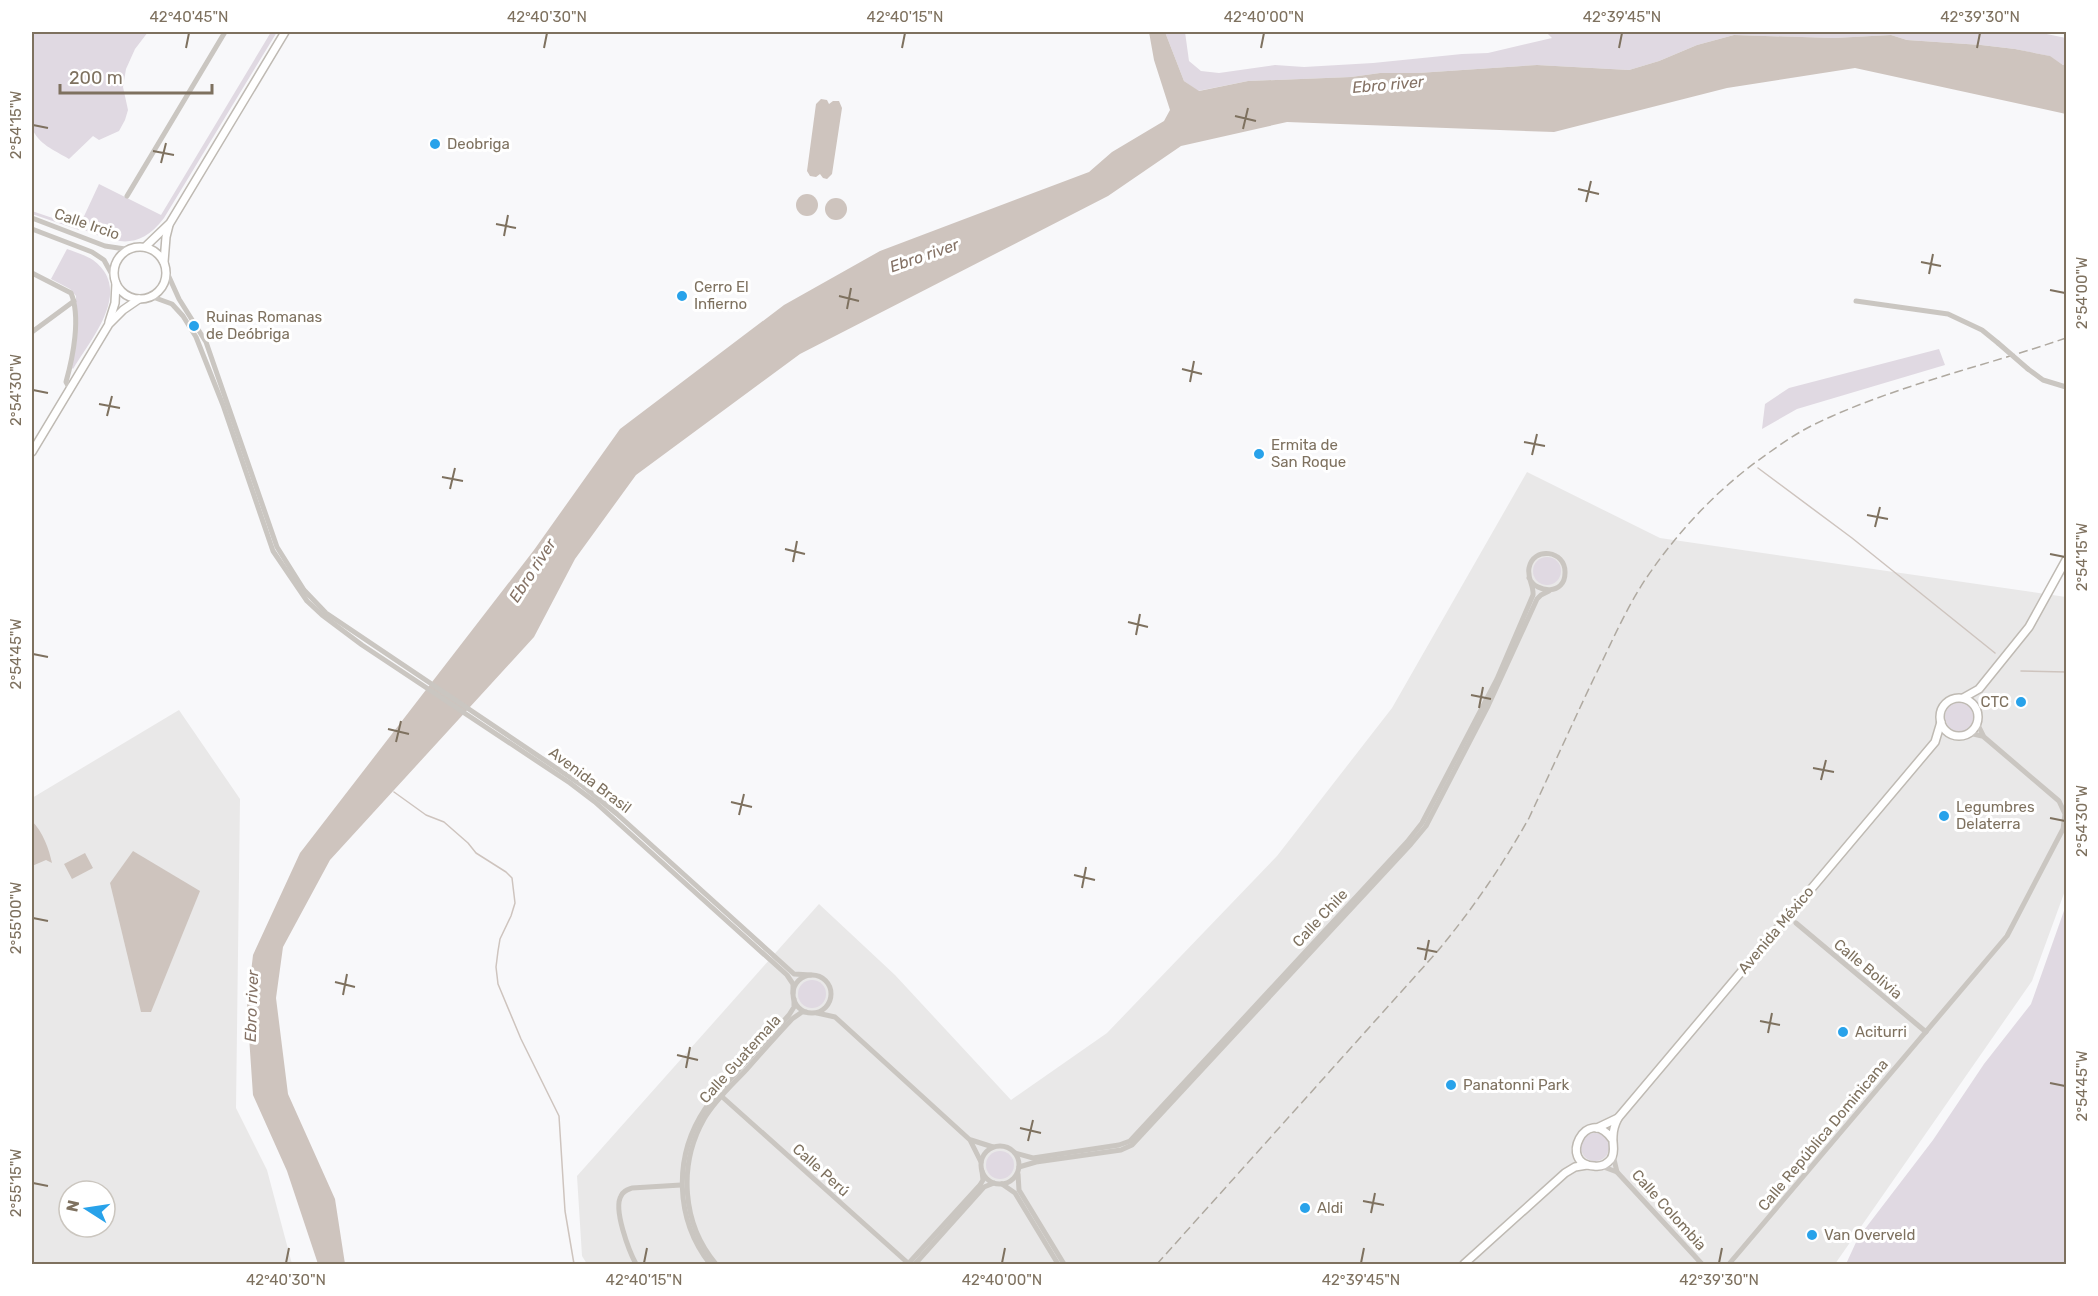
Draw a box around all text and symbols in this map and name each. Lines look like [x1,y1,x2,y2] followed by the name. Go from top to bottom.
[150,8,228,26] text: 42°40'45"N
[507,8,587,26] text: 42°40'30"N
[867,8,943,26] text: 42°40'15"N
[1224,8,1304,26] text: 42°40'00"N
[1583,8,1661,26] text: 42°39'45"N
[1940,8,2020,26] text: 42°39'30"N
[60,57,212,95] scale bar
[69,67,123,89] text: 200 m
[1351,72,1426,97] water label: Ebro river
[7,91,25,159] text: 2°54'15"W
[447,135,510,153] place label: Deobriga
[428,137,442,151] marker: Deobriga
[52,204,122,244] street label: Calle Ircio
[887,234,962,276] water label: Ebro river
[2073,257,2091,329] text: 2°54'00"W
[694,278,749,313] place label: Cerro El Infierno
[675,289,689,303] marker: Cerro El Infierno
[206,308,323,343] place label: Ruinas Romanas de Deóbriga
[187,319,201,333] marker: Ruinas Romanas de Deóbriga
[7,354,25,426] text: 2°54'30"W
[1271,436,1346,471] place label: Ermita de San Roque
[1252,447,1266,461] marker: Ermita de San Roque
[2073,523,2091,591] text: 2°54'15"W
[505,534,560,606] water label: Ebro river
[7,619,25,689] text: 2°54'45"W
[1981,693,2009,711] place label: CTC
[2014,695,2028,709] marker: CTC
[545,743,635,817] street label: Avenida Brasil
[2073,785,2091,857] text: 2°54'30"W
[1956,798,2035,833] place label: Legumbres Delaterra
[1937,809,1951,823] marker: Legumbres Delaterra
[7,882,25,954] text: 2°55'00"W
[1734,883,1818,977] street label: Avenida México
[1289,885,1351,951] street label: Calle Chile
[1830,935,1906,1003] street label: Calle Bolivia
[241,969,262,1042] water label: Ebro river
[696,1011,784,1107] street label: Calle Guatemala
[1855,1023,1907,1041] place label: Aciturri
[1836,1025,1850,1039] marker: Aciturri
[2073,1051,2091,1121] text: 2°54'45"W
[1754,1055,1892,1215] street label: Calle República Dominicana
[1463,1076,1569,1094] place label: Panatonni Park
[1444,1078,1458,1092] marker: Panatonni Park
[789,1140,853,1200] street label: Calle Perú
[7,1149,25,1217] text: 2°55'15"W
[1628,1166,1710,1254] street label: Calle Colombia
[57,1179,117,1239] north arrow
[62,1198,83,1214] text: N
[1317,1199,1343,1217] place label: Aldi
[1298,1201,1312,1215] marker: Aldi
[1824,1226,1915,1244] place label: Van Overveld
[1805,1228,1819,1242] marker: Van Overveld
[246,1271,326,1289] text: 42°40'30"N
[606,1271,682,1289] text: 42°40'15"N
[962,1271,1042,1289] text: 42°40'00"N
[1322,1271,1400,1289] text: 42°39'45"N
[1679,1271,1759,1289] text: 42°39'30"N

